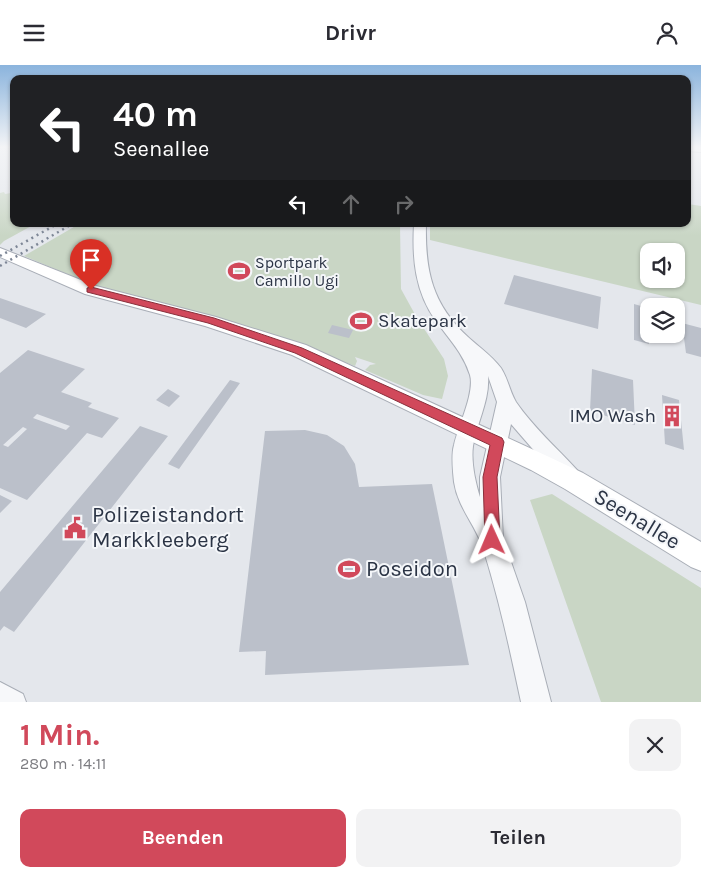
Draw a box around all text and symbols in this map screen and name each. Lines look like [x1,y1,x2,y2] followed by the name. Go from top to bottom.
[20,19,48,47] icon: menu
[653,19,681,47] icon: person
[325,20,376,46] text: Drivr
[113,94,198,135] text: 40 m
[30,95,95,160] icon: left
[113,136,209,162] text: Seenallee
[284,190,312,218] icon: left
[337,190,365,218] icon: ahead
[390,190,418,218] icon: right
[70,239,112,290] pin
[640,243,685,343] map controls
[640,243,685,288] button: sound
[77,246,105,274] icon: arrive
[255,253,339,290] place label: Sportpark Camillo Ugi
[226,258,252,284] sports icon: Sportpark Camillo Ugi
[640,298,685,343] button: layers
[348,308,374,334] sports icon: Skatepark
[378,310,467,332] place label: Skatepark
[659,403,685,429] building icon: IMO Wash
[570,405,656,427] place label: IMO Wash
[589,483,685,555] street label: Seenallee
[92,502,244,553] place label: Polizeistandort Markkleeberg
[465,513,517,565] position arrow
[62,515,88,541] public building icon: Polizeistandort Markkleeberg
[336,556,362,582] sports icon: Poseidon
[366,556,458,582] place label: Poseidon
[20,717,100,753] text: 1 Min.
[629,719,681,771] button: close
[20,754,106,773] text: 280 m · 14:11
[20,809,346,867] button: Beenden
[356,809,681,867] button: Teilen

